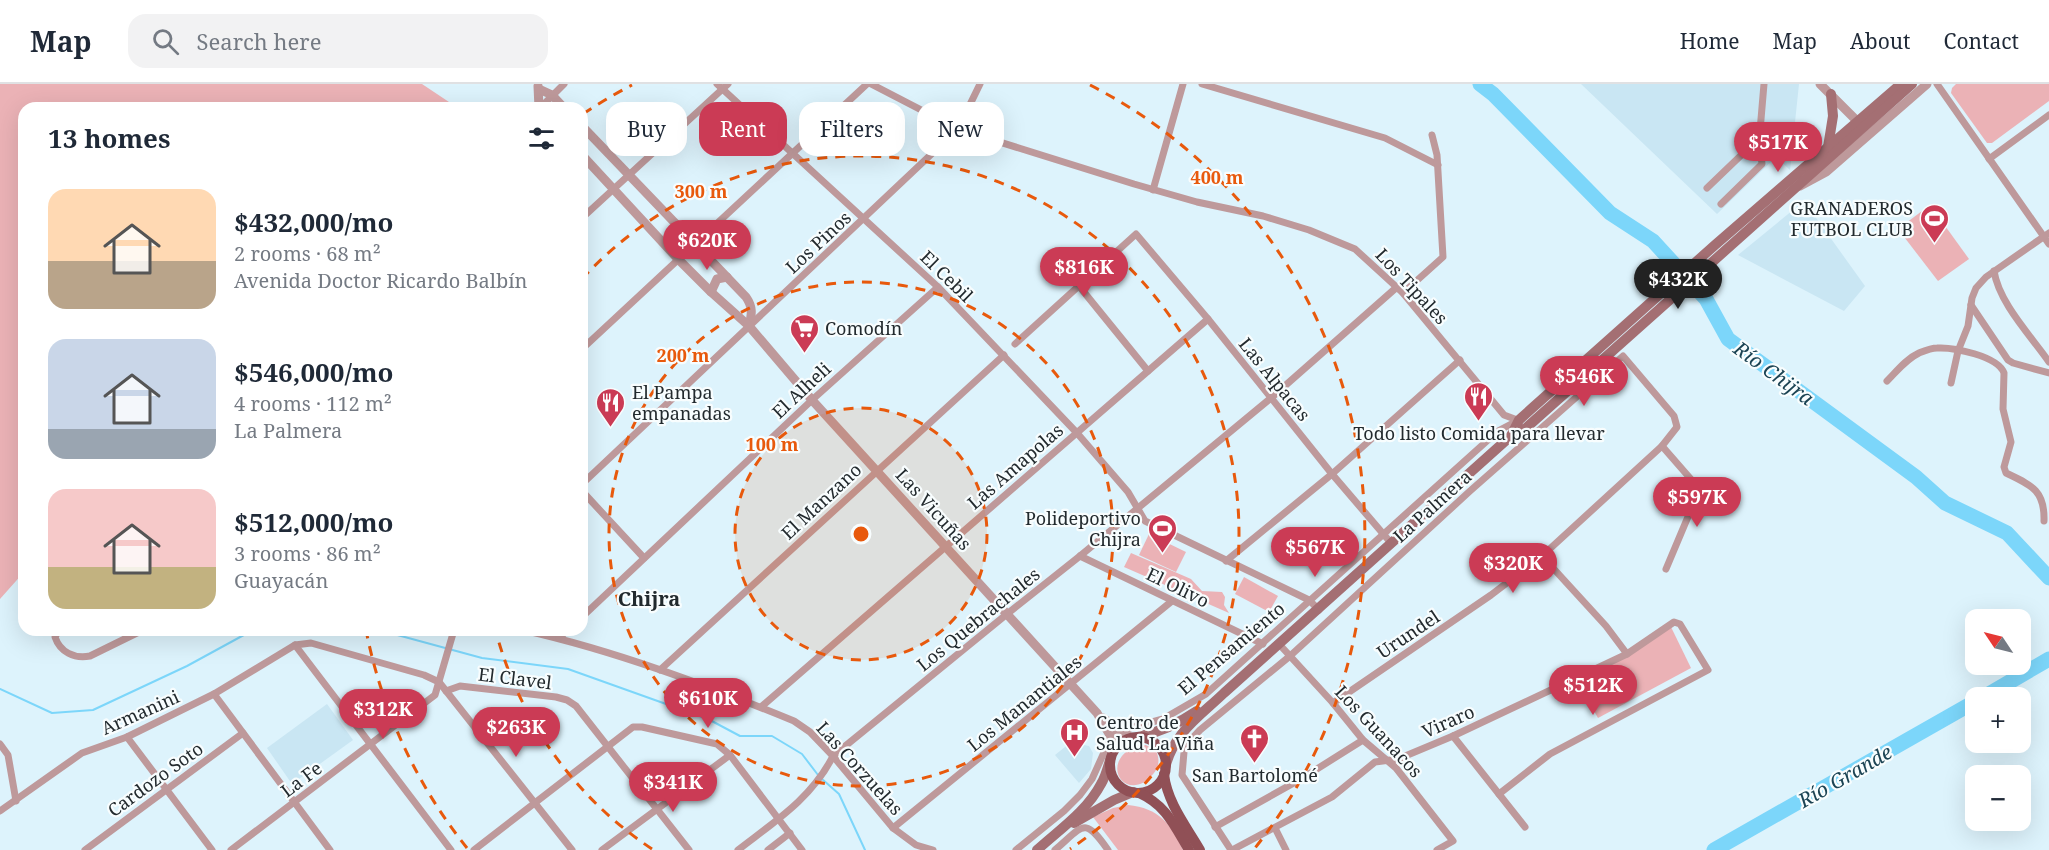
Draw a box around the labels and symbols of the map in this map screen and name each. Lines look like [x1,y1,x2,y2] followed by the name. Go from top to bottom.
[1736,122,1820,173] pin: $517K
[1191,165,1244,189] text: 400 m
[675,179,728,203] text: 300 m
[1790,196,1913,241] place label: GRANADEROS FUTBOL CLUB
[1918,202,1950,244] sports icon: GRANADEROS FUTBOL CLUB
[780,206,856,278] street label: Los Pinos
[665,220,749,271] pin: $620K
[1371,243,1453,329] street label: Los Tipales
[915,245,979,307] street label: El Cebil
[1042,247,1126,298] pin: $816K
[1636,259,1720,310] pin: $432K
[788,312,820,354] supermarket icon: Comodín
[825,316,903,340] place label: Comodín
[1234,332,1316,426] street label: Las Alpacas
[1728,334,1820,412] water label: Río Chijra
[657,343,710,367] text: 200 m
[766,356,836,423] street label: El Alheli
[1542,356,1626,407] pin: $546K
[632,380,731,425] place label: El Pampa empanadas
[1463,380,1495,422] restaurant icon: Todo listo Comida para llevar
[595,386,627,428] restaurant icon: El Pampa empanadas
[962,418,1068,514] street label: Las Amapolas
[1353,421,1605,445] place label: Todo listo Comida para llevar
[746,432,799,456] text: 100 m
[776,458,866,544] street label: El Manzano
[891,463,977,555] street label: Las Vicuñas
[1388,464,1476,548] street label: La Palmera
[1655,477,1739,528] pin: $597K
[1025,506,1141,551] place label: Polideportivo Chijra
[1146,512,1178,554] sports icon: Polideportivo Chijra
[851,524,871,544] centre of rings
[1273,527,1357,578] pin: $567K
[1471,543,1555,594] pin: $320K
[911,562,1045,676] street label: Los Quebrachales
[1143,562,1213,612] street label: El Olivo
[618,585,680,612] district label: Chijra
[1173,596,1289,700] street label: El Pensamiento
[1372,604,1444,664] street label: Urundel
[1965,609,2031,675] north arrow
[962,650,1086,756] street label: Los Manantiales
[477,662,554,694] street label: El Clavel
[1551,665,1635,716] pin: $512K
[666,678,750,729] pin: $610K
[1330,680,1428,782] street label: Los Guanacos
[97,684,183,740] street label: Armanini
[341,689,425,740] pin: $312K
[1418,699,1478,743] street label: Viraro
[474,707,558,758] pin: $263K
[1096,710,1214,755] place label: Centro de Salud La Viña
[812,716,908,820] street label: Las Corzuelas
[1059,716,1091,758] hospital icon: Centro de Salud La Viña
[1239,722,1271,764] church icon: San Bartolomé
[103,736,207,822] street label: Cardozo Soto
[1792,738,1897,814] water label: Río Grande
[276,756,326,802] street label: La Fe
[631,762,715,813] pin: $341K
[1192,763,1318,787] place label: San Bartolomé

